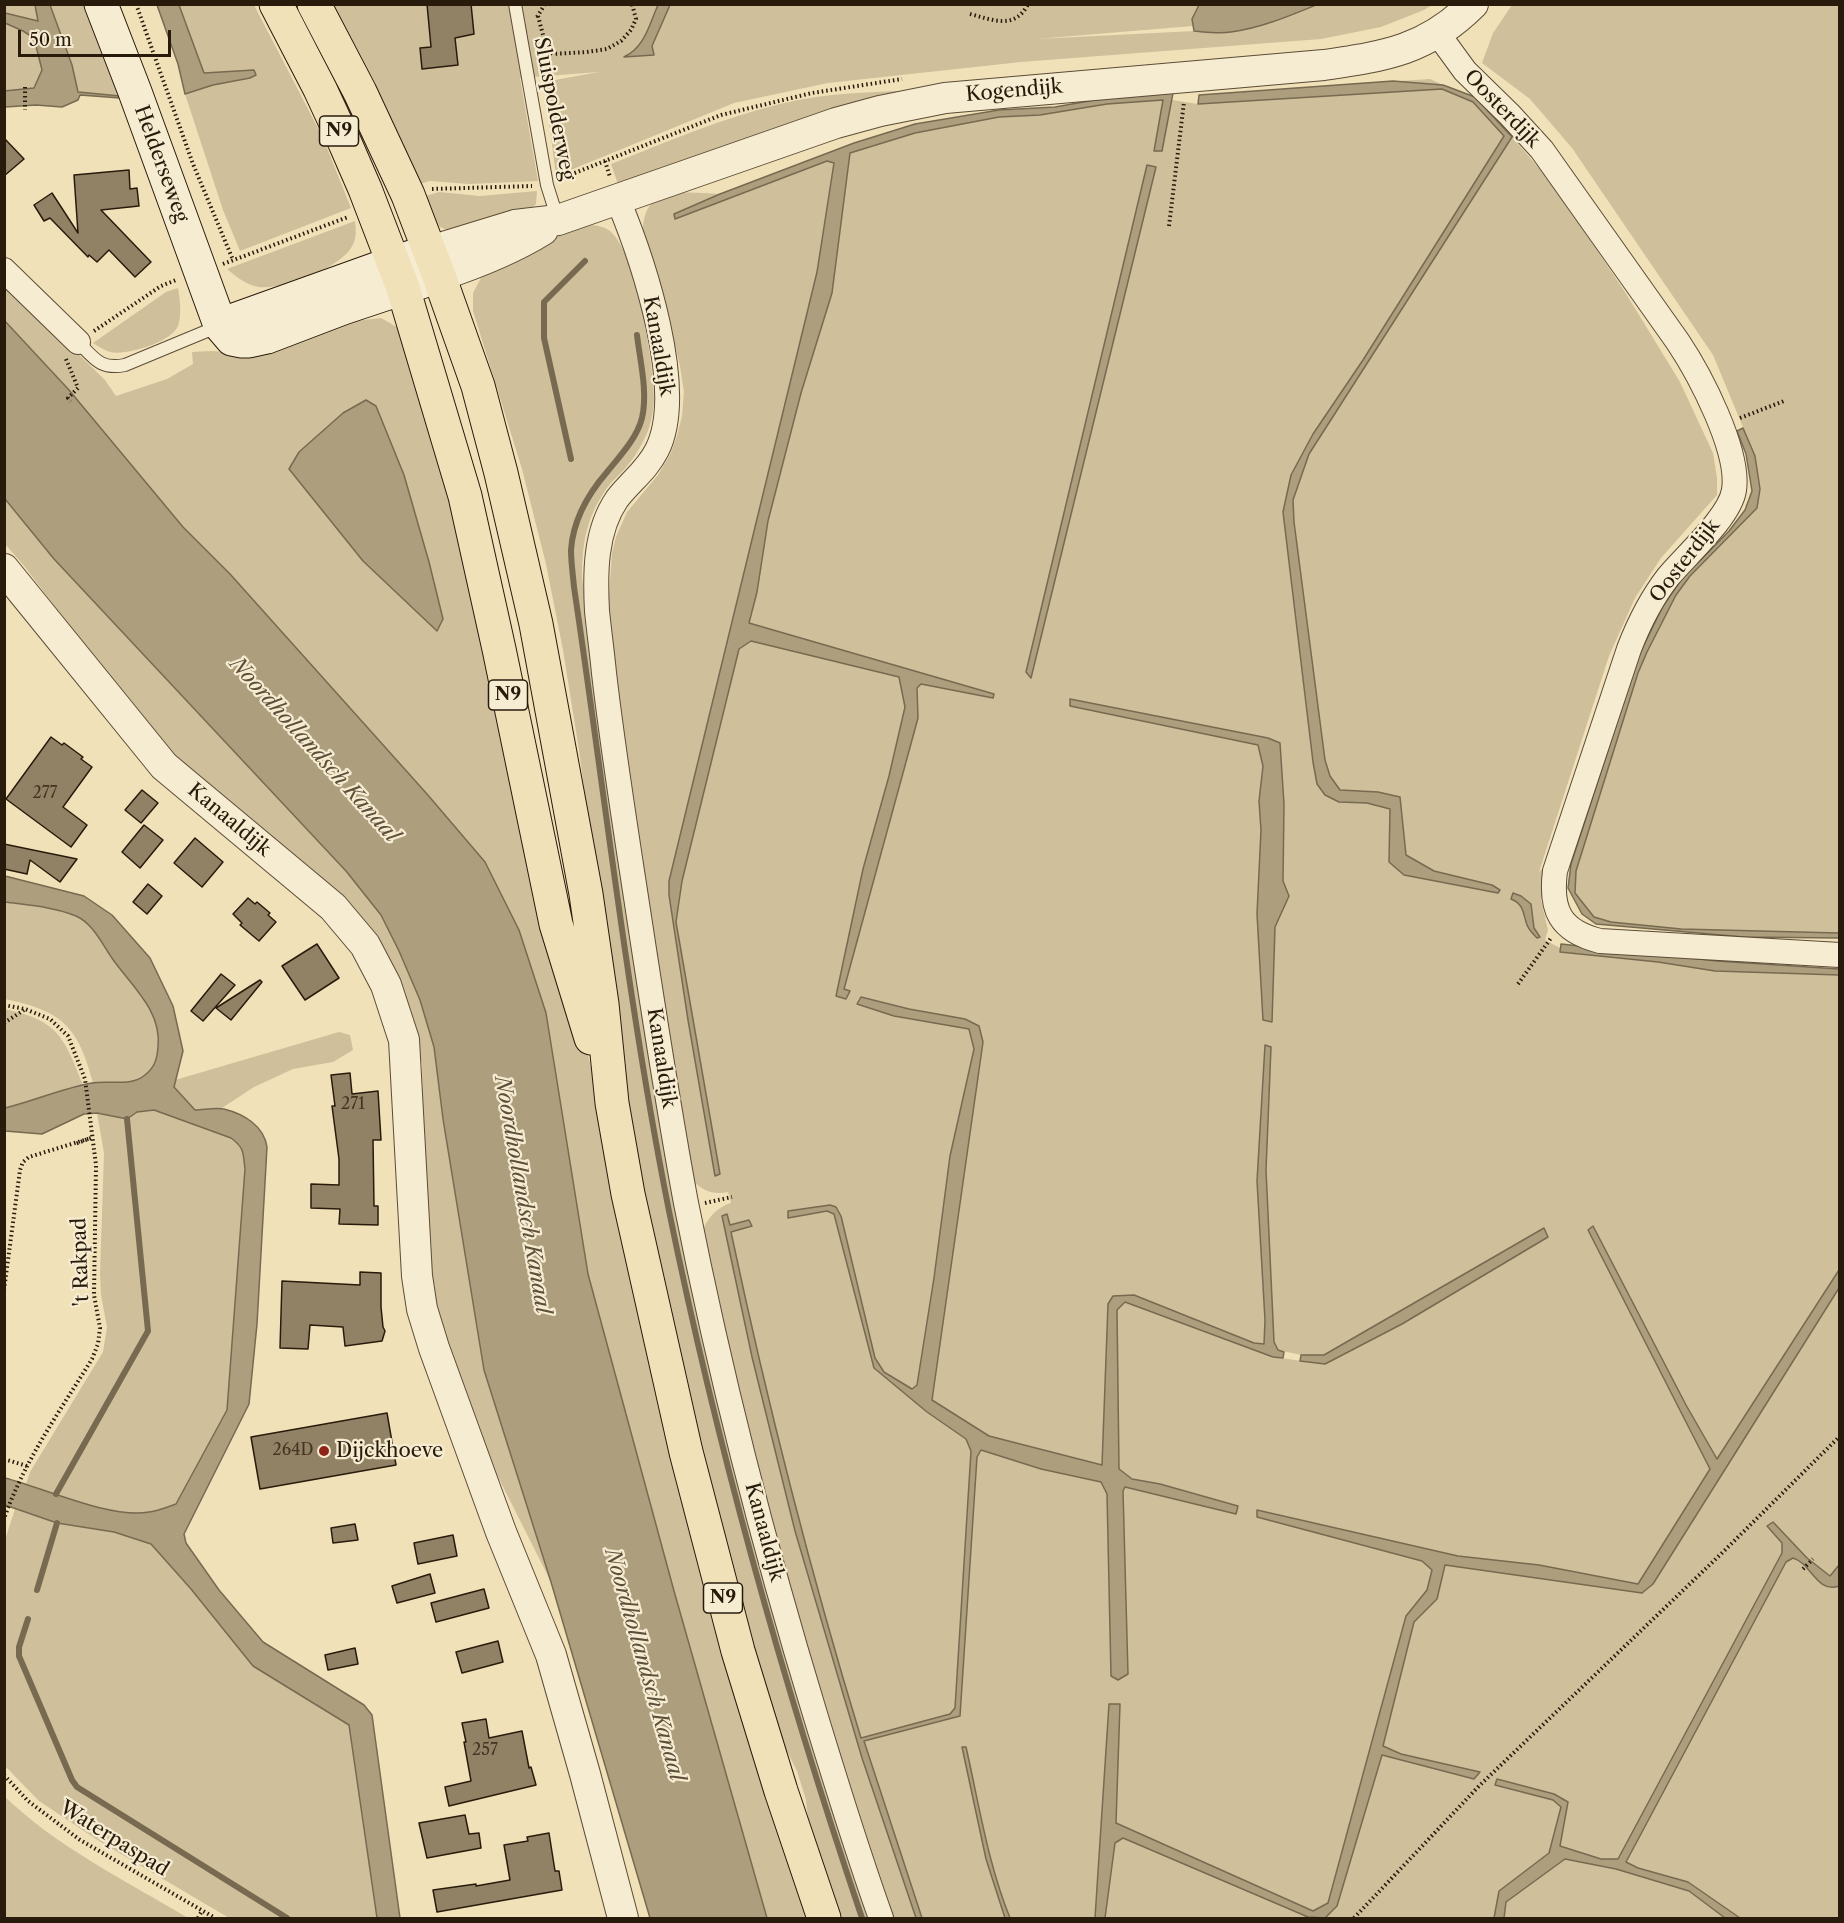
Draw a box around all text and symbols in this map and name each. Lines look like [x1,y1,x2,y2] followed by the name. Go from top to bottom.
[21,18,174,56] scale bar
[29,29,72,51] text: 50 m
[528,35,580,183] street label: Sluispolderweg
[1459,65,1545,153] street label: Oosterdijk
[965,75,1063,107] street label: Kogendijk
[129,102,193,226] street label: Helderseweg
[320,116,358,146] road number: N9
[637,294,679,398] street label: Kanaaldijk
[1645,514,1725,608] street label: Oosterdijk
[224,652,404,848] water label: Noordhollandsch Kanaal
[488,680,528,710] road number: N9
[183,778,275,862] street label: Kanaaldijk
[33,783,57,803] house number: 277
[641,1006,681,1110] street label: Kanaaldijk
[489,1074,555,1316] water label: Noordhollandsch Kanaal
[341,1094,365,1114] house number: 271
[67,1217,95,1307] street label: 't Rakpad
[336,1439,443,1463] place label: Dijckhoeve
[273,1440,313,1460] house number: 264D
[317,1444,331,1458] marker: Dijckhoeve
[739,1480,789,1584] street label: Kanaaldijk
[599,1546,689,1784] water label: Noordhollandsch Kanaal
[704,1583,742,1613] road number: N9
[472,1740,498,1760] house number: 257
[55,1796,173,1882] street label: Waterpaspad

